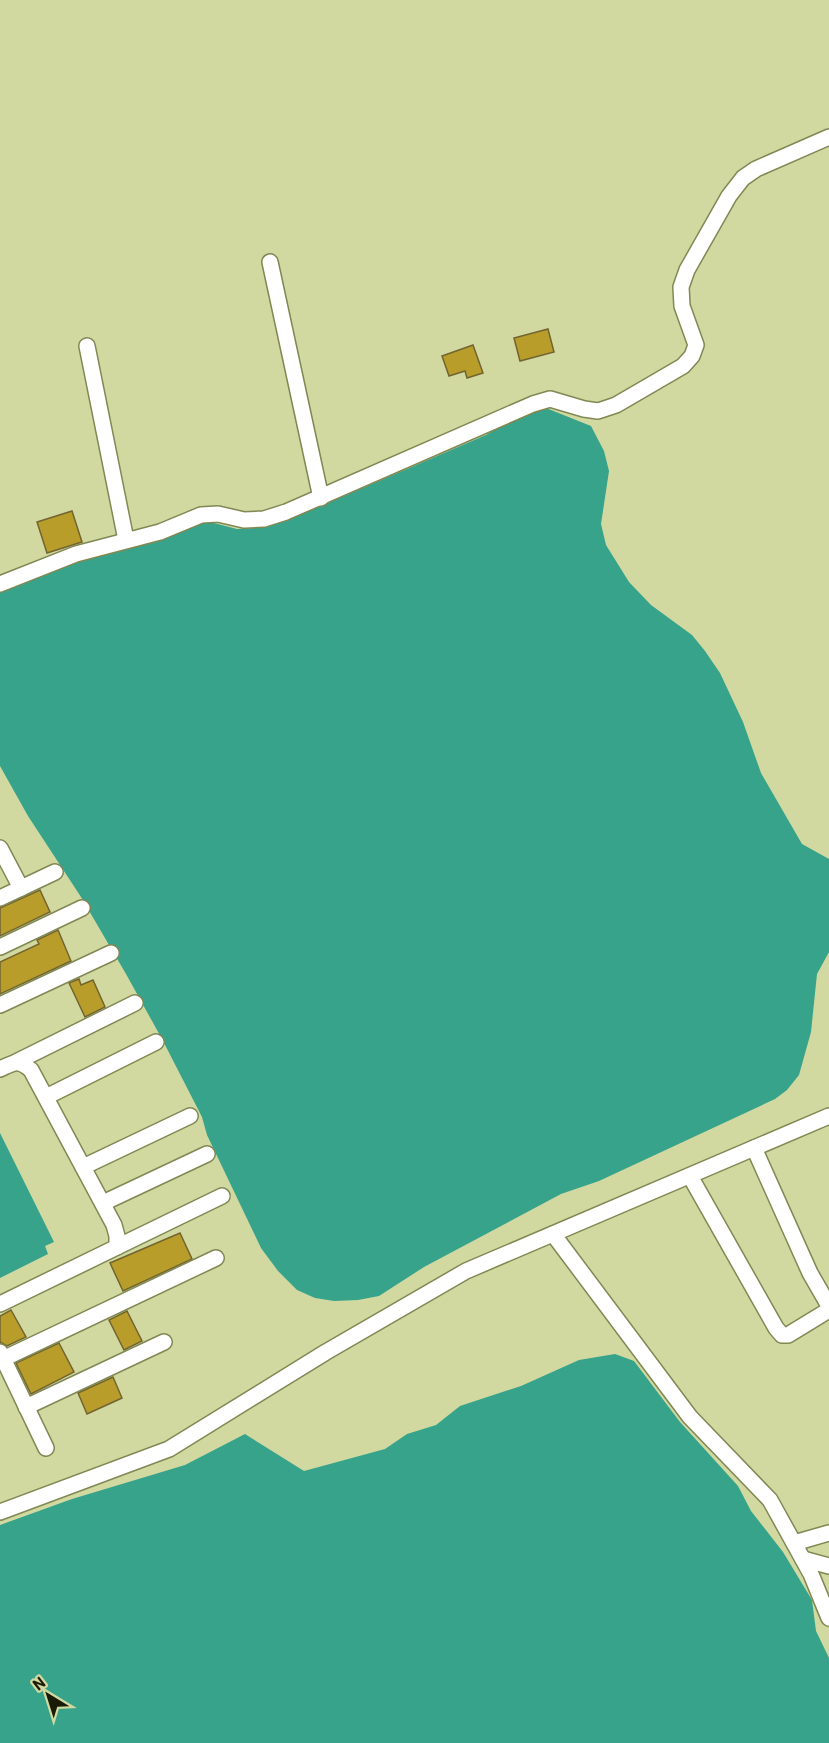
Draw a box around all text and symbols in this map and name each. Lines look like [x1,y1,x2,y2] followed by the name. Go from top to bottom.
[18,1665,78,1725] north arrow
[28,1672,48,1694] text: N

